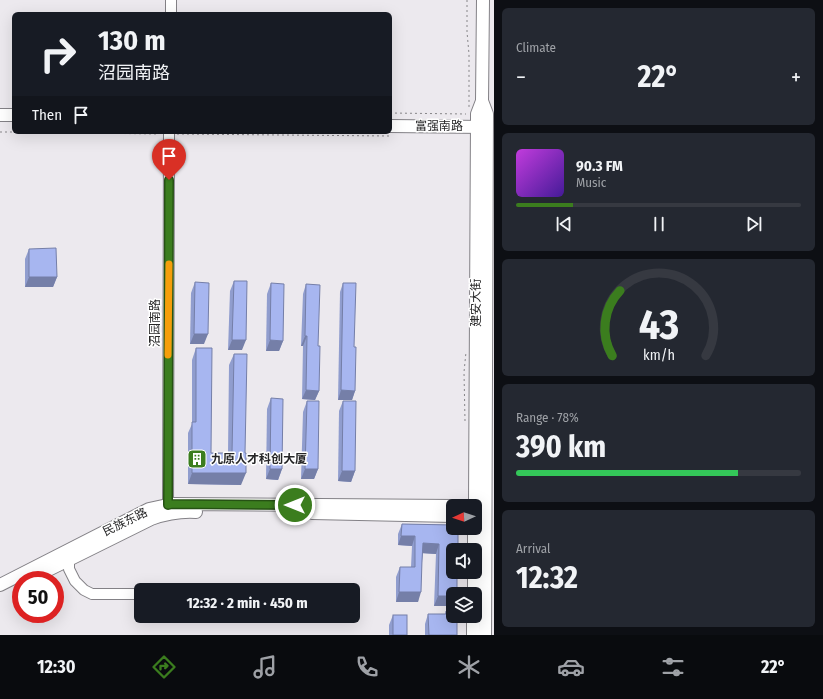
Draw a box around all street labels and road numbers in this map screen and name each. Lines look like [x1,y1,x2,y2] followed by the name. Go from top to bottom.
[415,119,463,133] street label: 富强南路
[469,279,483,327] street label: 建安大街
[148,299,162,347] street label: 沼园南路
[100,505,150,539] street label: 民族东路

